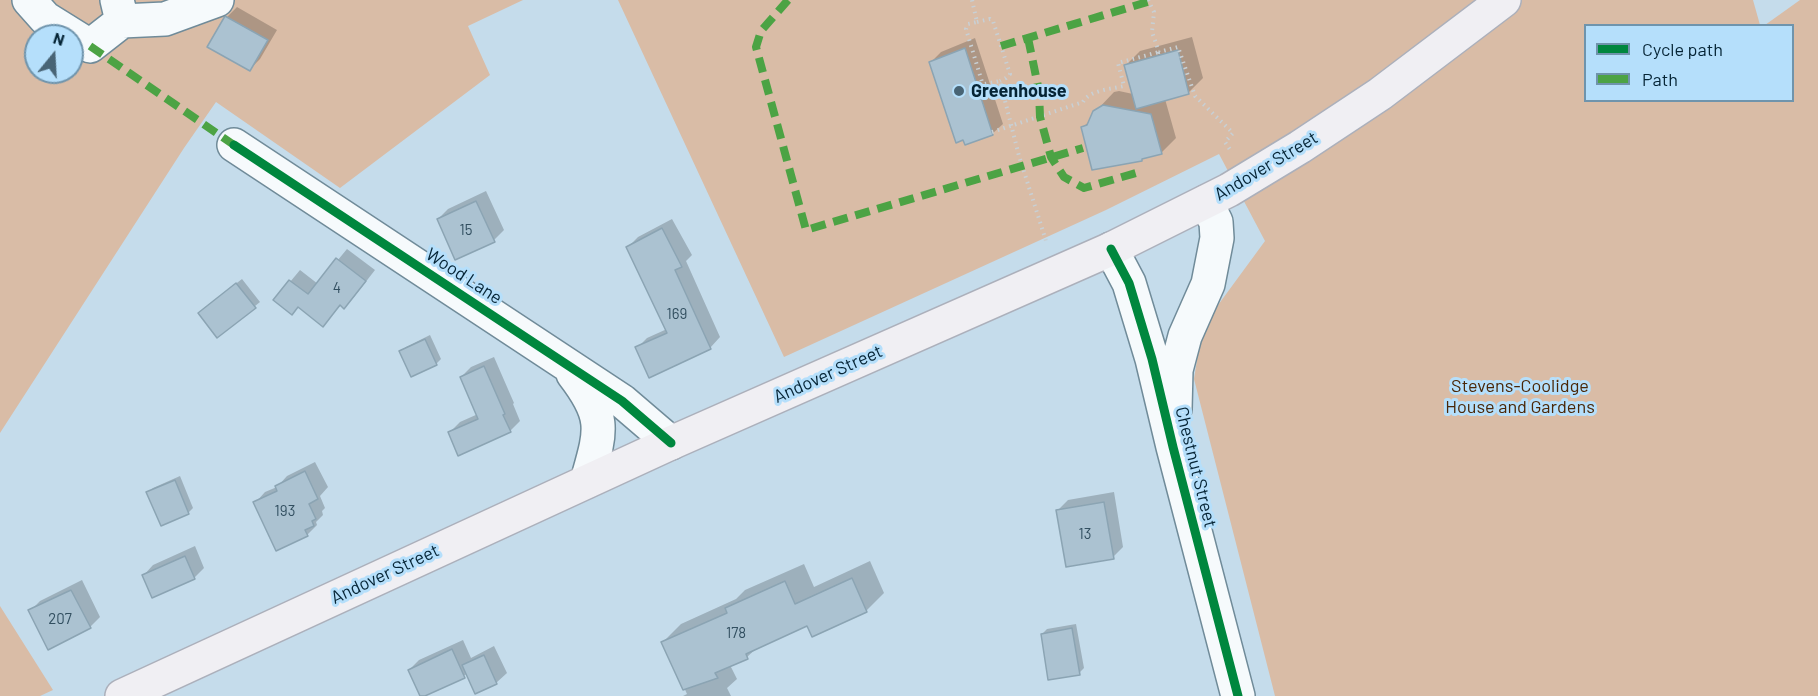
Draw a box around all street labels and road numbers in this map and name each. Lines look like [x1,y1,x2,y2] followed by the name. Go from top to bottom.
[1210,127,1322,205] street label: Andover Street
[422,243,506,309] street label: Wood Lane
[770,340,886,408] street label: Andover Street
[1171,404,1221,530] street label: Chestnut Street
[327,540,443,608] street label: Andover Street

